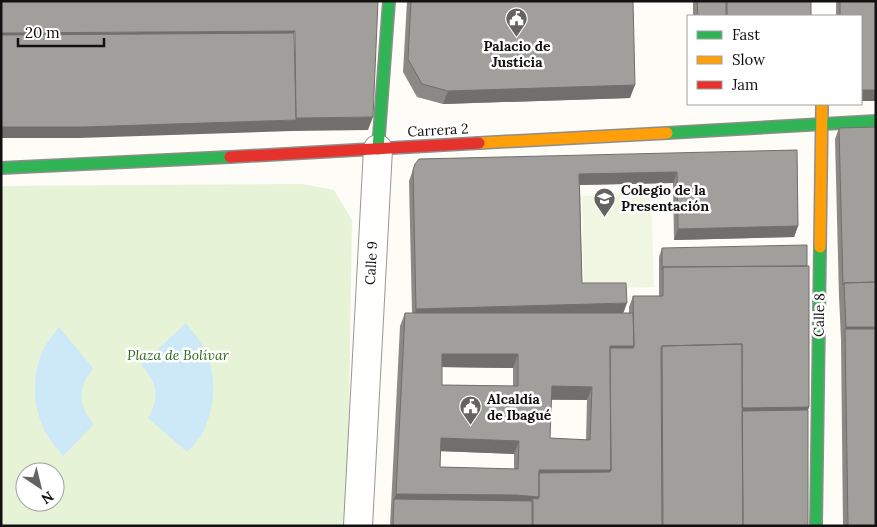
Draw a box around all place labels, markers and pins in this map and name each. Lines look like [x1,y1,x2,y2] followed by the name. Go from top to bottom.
[505,6,529,37] public building icon: Palacio de Justicia
[483,37,551,71] place label: Palacio de Justicia
[621,181,709,215] place label: Colegio de la Presentación
[593,186,617,217] school or university icon: Colegio de la Presentación
[487,390,552,424] place label: Alcaldía de Ibagué
[459,395,483,426] public building icon: Alcaldía de Ibagué

